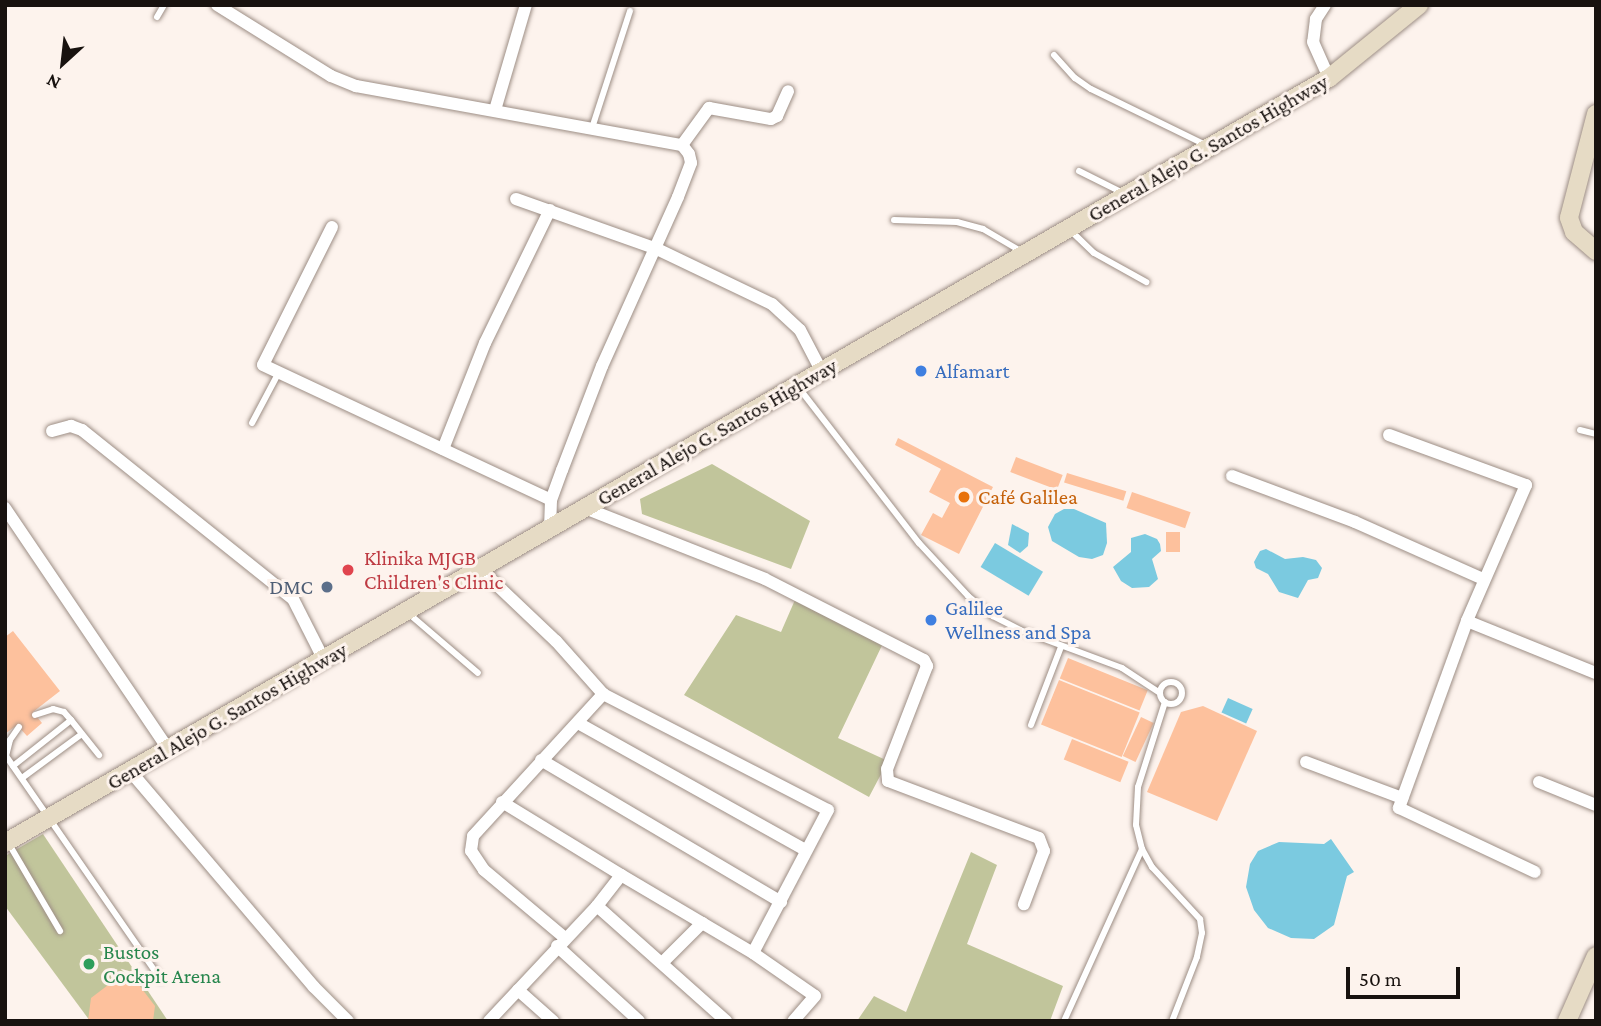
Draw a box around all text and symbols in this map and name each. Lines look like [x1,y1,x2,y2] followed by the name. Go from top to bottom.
[28,28,98,98] north arrow
[1083,69,1333,227] street label: General Alejo G. Santos Highway
[43,70,64,94] text: N
[592,353,842,511] street label: General Alejo G. Santos Highway
[935,358,1009,384] place label: Alfamart
[913,363,929,379] marker: Alfamart
[978,484,1078,510] place label: Café Galilea
[956,489,972,505] marker: Café Galilea
[364,545,503,595] place label: Klinika MJGB Children's Clinic
[338,560,358,580] marker: Klinika MJGB Children's Clinic
[269,574,313,600] place label: DMC
[319,579,335,595] marker: DMC
[945,595,1091,645] place label: Galilee Wellness and Spa
[923,612,939,628] marker: Galilee Wellness and Spa
[102,637,352,795] street label: General Alejo G. Santos Highway
[103,939,221,989] place label: Bustos Cockpit Arena
[1349,953,1463,997] scale bar
[81,956,97,972] marker: Bustos Cockpit Arena
[1359,967,1402,991] text: 50 m

